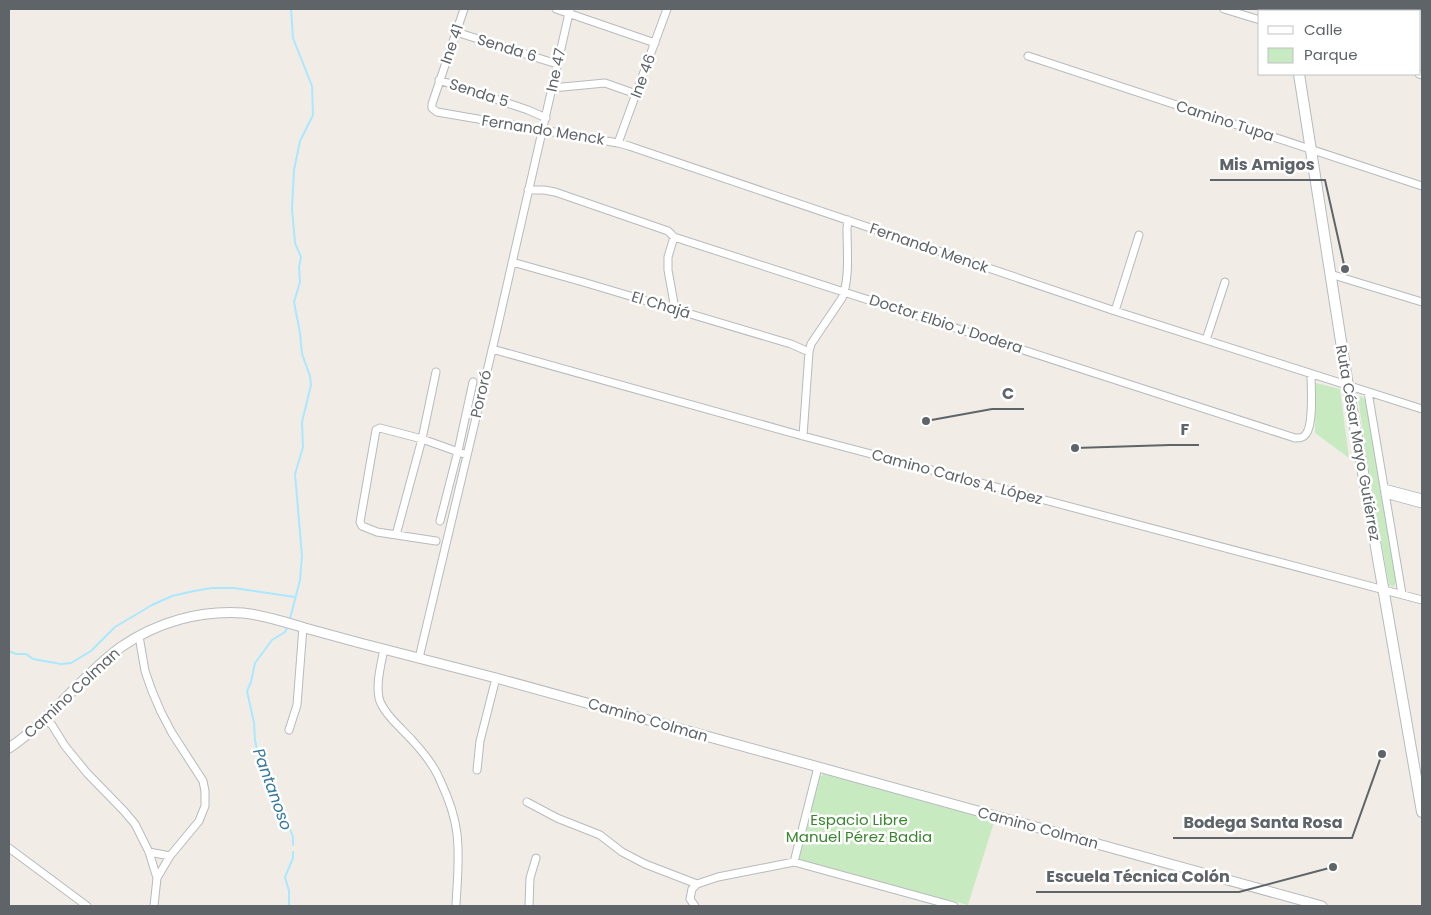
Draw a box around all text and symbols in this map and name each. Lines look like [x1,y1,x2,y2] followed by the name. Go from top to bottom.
[1258,10,1421,75] legend
[1304,19,1342,40] text: Calle
[435,21,468,67] street label: Ine 41
[475,28,540,67] street label: Senda 6
[1304,44,1357,65] text: Parque
[541,46,570,94] street label: Ine 47
[625,51,660,101] street label: Ine 46
[447,73,512,112] street label: Senda 5
[1173,95,1277,146] street label: Camino Tupa
[480,109,606,150] street label: Fernando Menck
[1210,149,1325,180] callout: Mis Amigos
[1219,153,1315,176] text: Mis Amigos
[867,217,992,278] street label: Fernando Menck
[629,286,693,323] street label: El Chajá
[867,289,1026,358] street label: Doctor Elbio J Dodera
[1331,343,1386,543] street label: Ruta César Mayo Gutiérrez
[465,368,496,420] street label: Pororó
[992,378,1024,409] callout: C
[1002,382,1014,405] text: C
[1170,414,1199,445] callout: F
[1181,418,1190,441] text: F
[869,444,1045,509] street label: Camino Carlos A. López
[19,643,124,743] street label: Camino Colman
[586,692,711,747] street label: Camino Colman
[247,745,298,834] water label: Pantanoso
[975,801,1101,854] street label: Camino Colman
[1173,807,1352,838] callout: Bodega Santa Rosa
[786,809,932,847] park label: Espacio Libre Manuel Pérez Badia
[1183,811,1343,834] text: Bodega Santa Rosa
[1036,861,1239,892] callout: Escuela Técnica Colón
[1046,865,1230,888] text: Escuela Técnica Colón

